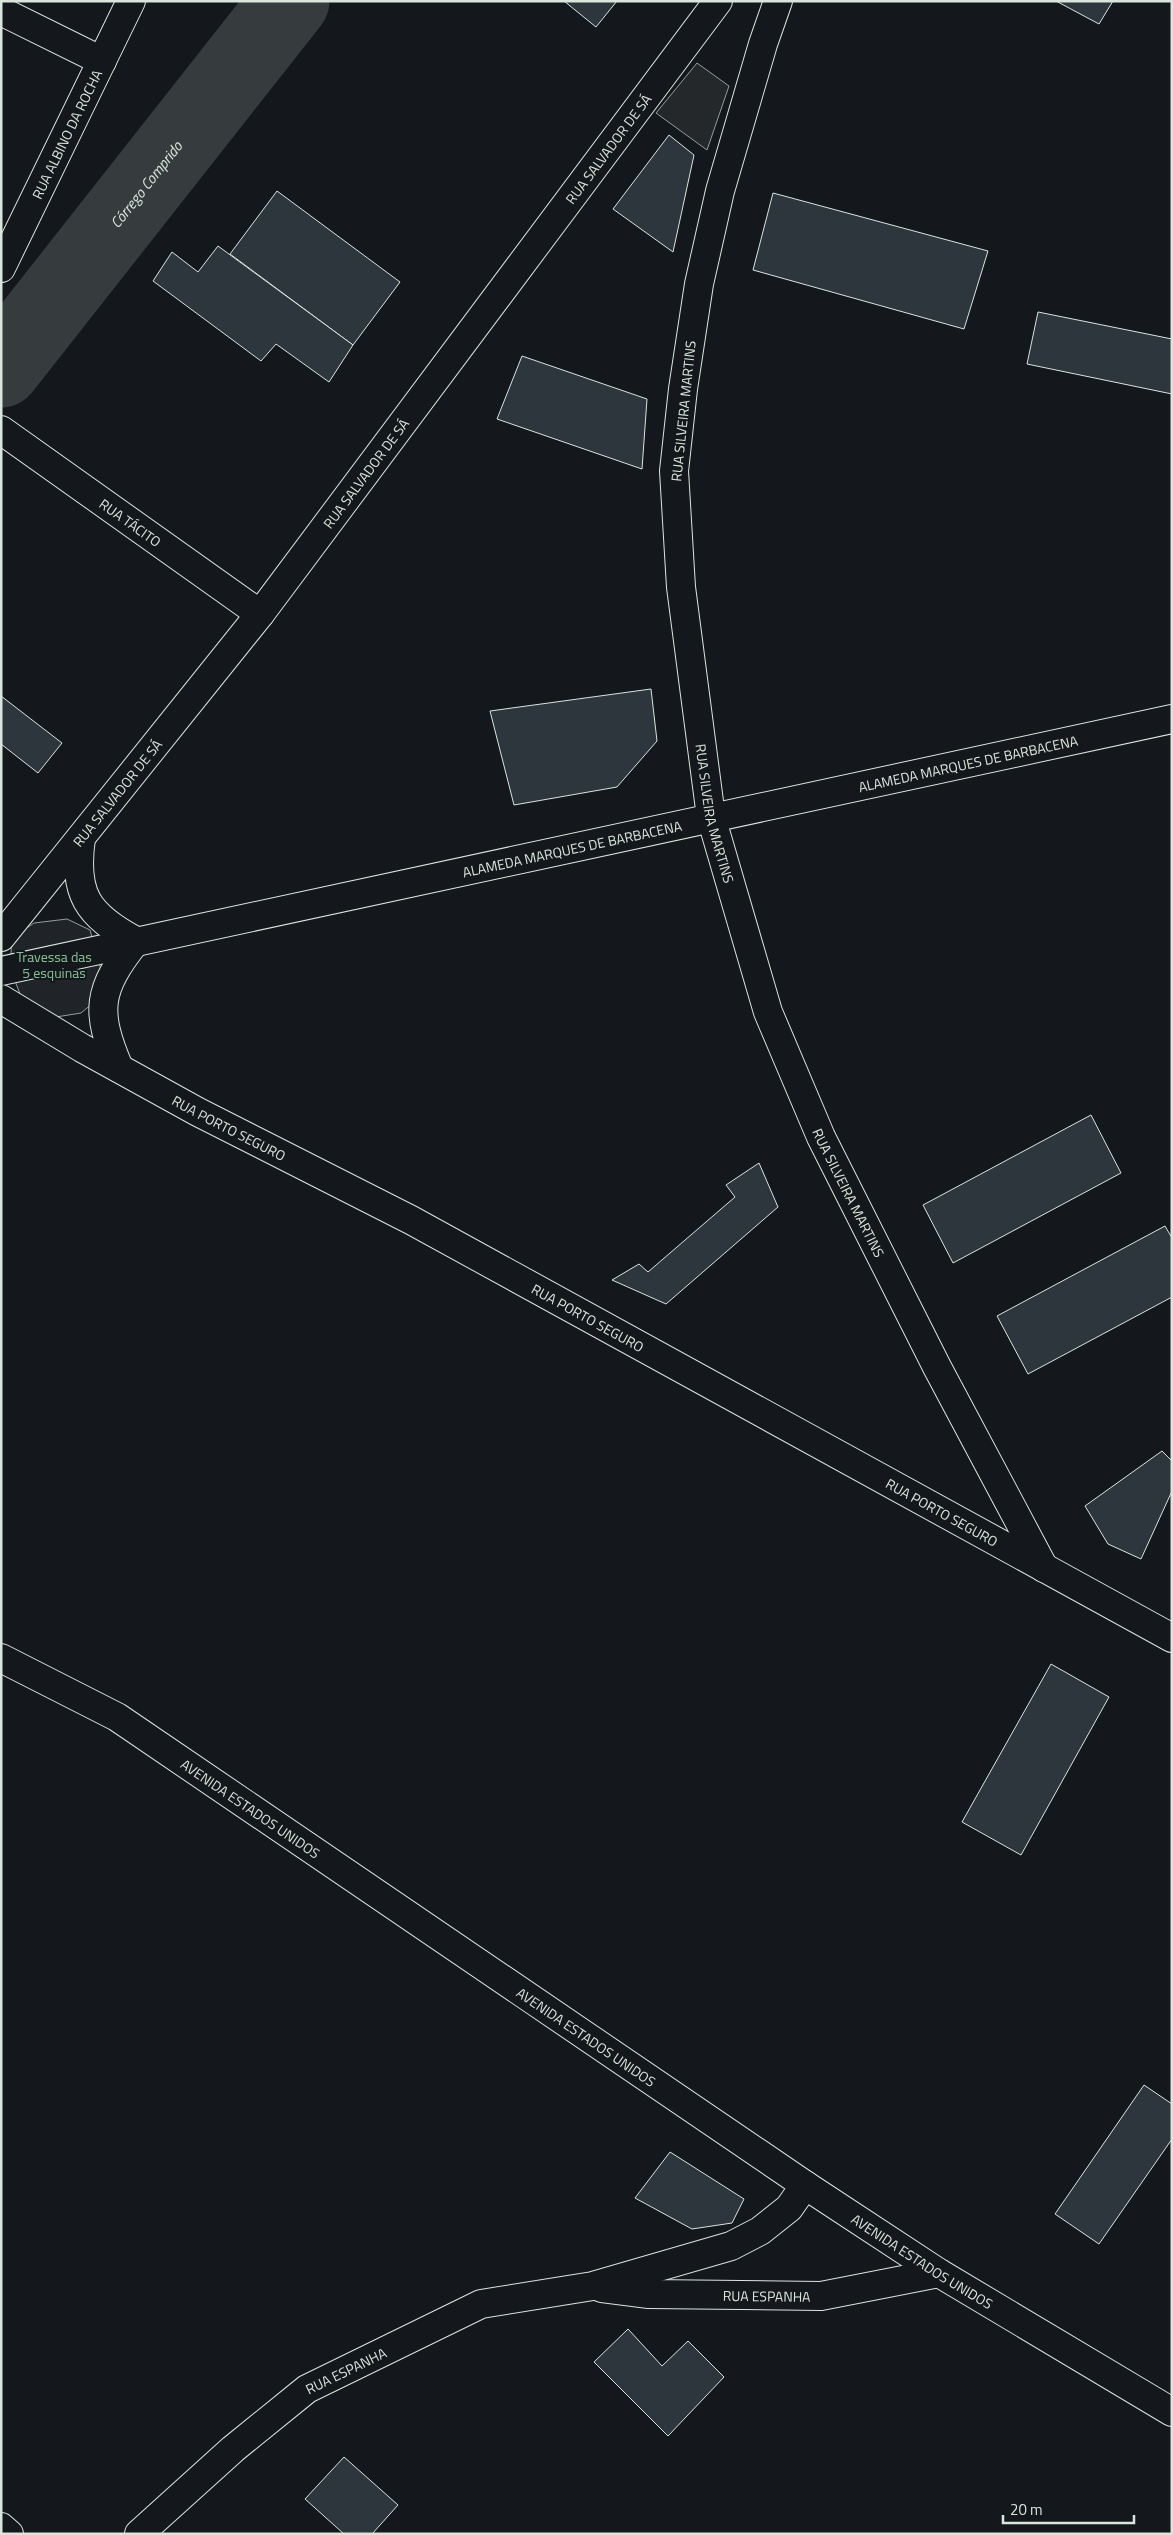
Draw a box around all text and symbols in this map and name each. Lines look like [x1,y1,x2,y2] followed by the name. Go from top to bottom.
[26,65,107,202] street label: RUA ALBINO DA ROCHA
[560,89,656,208] street label: RUA SALVADOR DE SÁ
[104,135,188,233] water label: Córrego Comprido
[665,339,701,483] street label: RUA SILVEIRA MARTINS
[317,413,414,532] street label: RUA SALVADOR DE SÁ
[95,493,166,551] street label: RUA TÁCITO
[856,729,1080,797] street label: ALAMEDA MARQUES DE BARBACENA
[67,734,167,851] street label: RUA SALVADOR DE SÁ
[691,742,740,885] street label: RUA SILVEIRA MARTINS
[460,814,684,882] street label: ALAMEDA MARQUES DE BARBACENA
[16,946,92,983] park label: Travessa das 5 esquinas
[169,1089,290,1165] street label: RUA PORTO SEGURO
[808,1125,890,1261] street label: RUA SILVEIRA MARTINS
[528,1278,648,1357] street label: RUA PORTO SEGURO
[882,1472,1002,1551] street label: RUA PORTO SEGURO
[177,1753,325,1863] street label: AVENIDA ESTADOS UNIDOS
[513,1982,660,2091] street label: AVENIDA ESTADOS UNIDOS
[847,2208,997,2314] street label: AVENIDA ESTADOS UNIDOS
[723,2284,811,2306] street label: RUA ESPANHA
[302,2341,390,2399] street label: RUA ESPANHA
[1003,2492,1134,2524] scale bar
[1010,2498,1043,2521] text: 20 m

